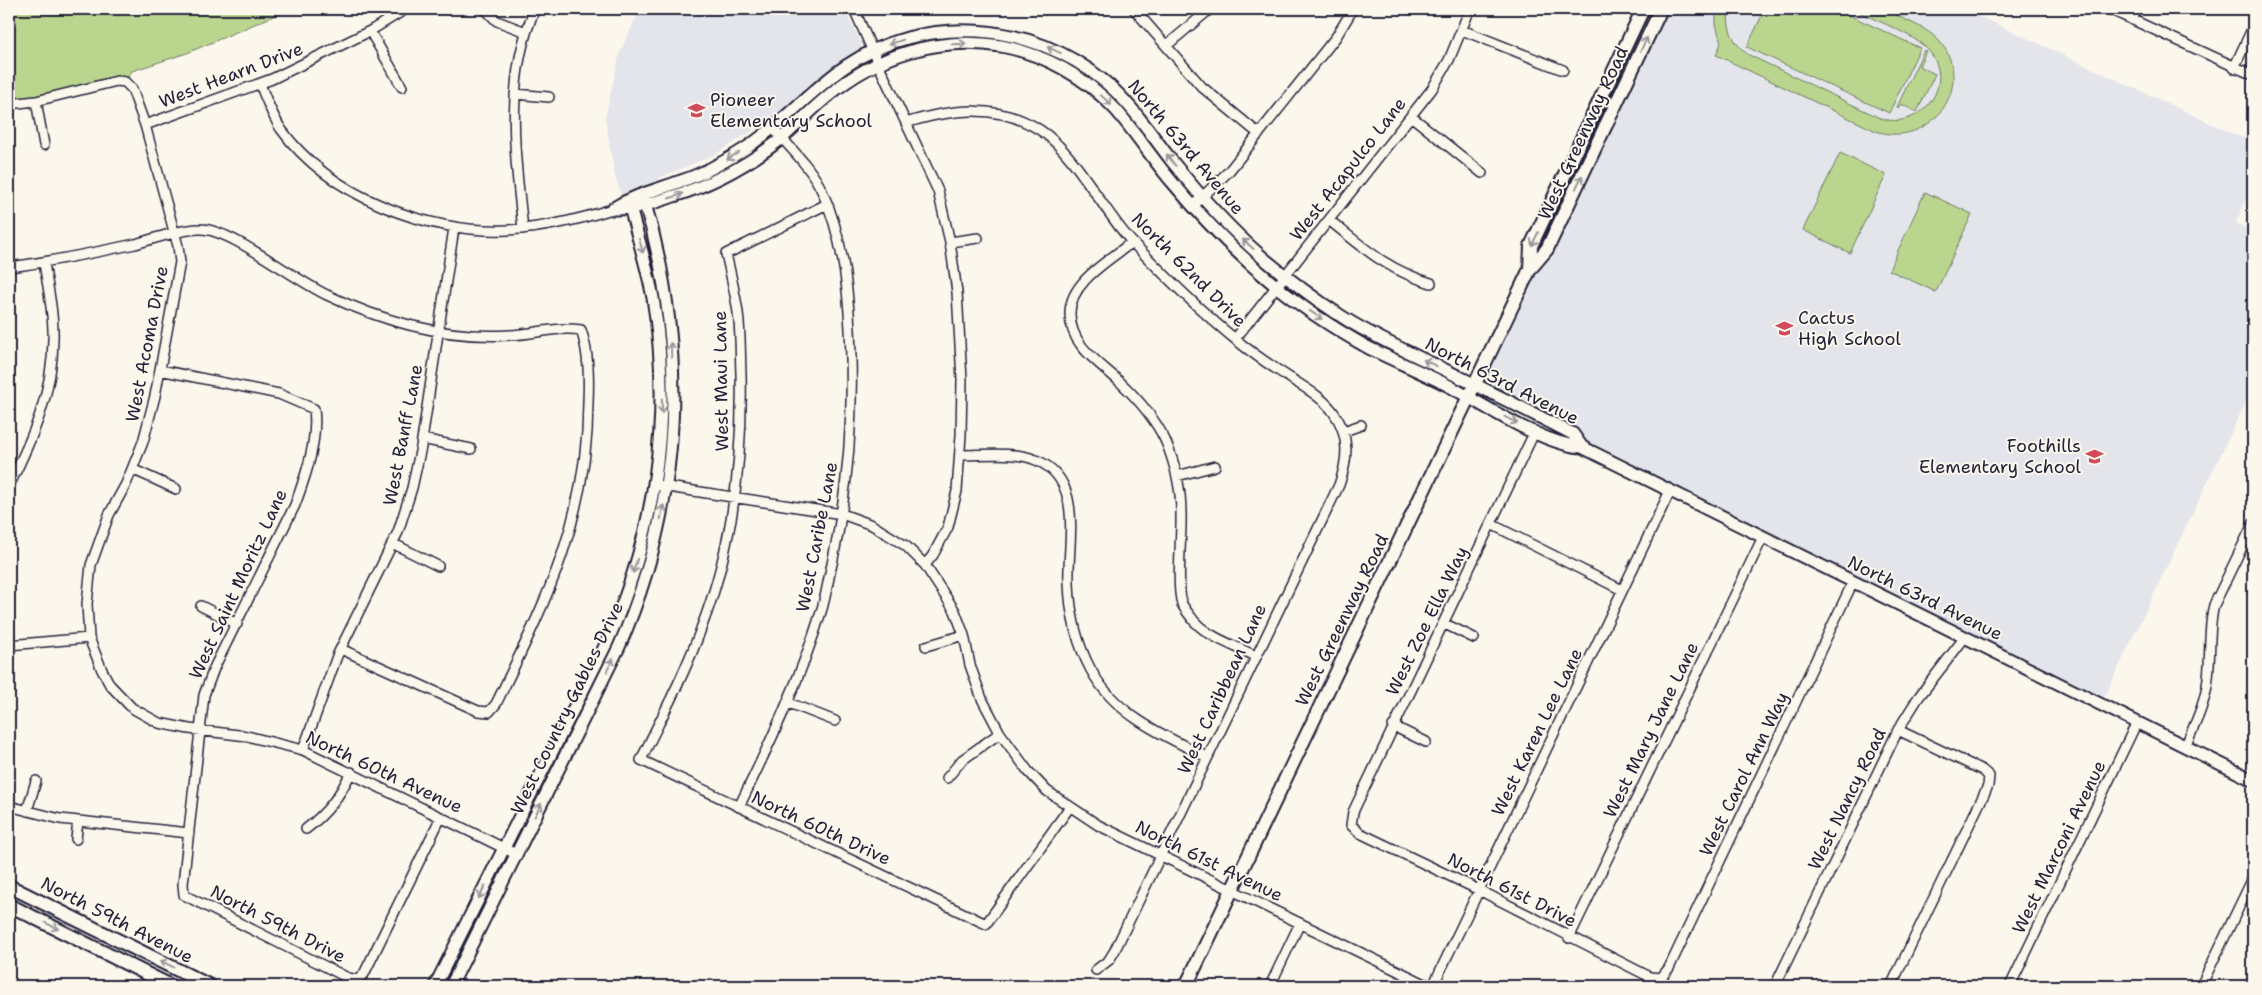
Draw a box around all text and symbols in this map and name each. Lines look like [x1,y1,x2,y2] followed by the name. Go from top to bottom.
[156,37,306,113] street label: West Hearn Drive
[888,37,904,47] one-way arrow
[1639,37,1649,52] one-way arrow
[950,39,966,48] one-way arrow
[1532,42,1634,224] street label: West Greenway Road
[1047,45,1062,54] one-way arrow
[1122,74,1250,220] street label: North 63rd Avenue
[710,88,873,133] place label: Pioneer Elementary School
[1284,92,1412,246] street label: West Acapulco Lane
[1100,94,1112,106] one-way arrow
[686,100,706,120] school or university icon: Pioneer Elementary School
[727,151,741,161] one-way arrow
[1166,154,1177,167] one-way arrow
[1575,175,1584,190] one-way arrow
[668,190,684,200] one-way arrow
[1126,207,1252,333] street label: North 62nd Drive
[1530,231,1539,246] one-way arrow
[637,237,646,253] one-way arrow
[1241,238,1254,249] one-way arrow
[120,264,174,424] street label: West Acoma Drive
[1798,306,1901,351] place label: Cactus High School
[708,310,734,452] street label: West Maui Lane
[1308,310,1322,320] one-way arrow
[1774,318,1794,338] school or university icon: Cactus High School
[1421,332,1583,430] street label: North 63rd Avenue
[667,342,676,358] one-way arrow
[1423,358,1438,368] one-way arrow
[378,362,428,508] street label: West Banff Lane
[657,398,667,414] one-way arrow
[1503,416,1518,425] one-way arrow
[1919,434,2082,479] place label: Foothills Elementary School
[2085,446,2105,466] school or university icon: Foothills Elementary School
[791,460,843,614] street label: West Caribe Lane
[183,485,293,683] street label: West Saint Moritz Lane
[658,504,667,520] one-way arrow
[1290,530,1394,710] street label: West Greenway Road
[1380,542,1474,700] street label: West Zoe Ella Way
[1844,550,2006,646] street label: North 63rd Avenue
[630,558,640,574] one-way arrow
[505,598,629,818] street label: West Country Gables Drive
[1172,600,1272,778] street label: West Caribbean Lane
[1598,638,1704,822] street label: West Mary Jane Lane
[1486,644,1588,820] street label: West Karen Lee Lane
[606,658,616,673] one-way arrow
[1694,688,1794,860] street label: West Carol Ann Way
[1802,724,1892,874] street label: West Nancy Road
[302,725,466,819] street label: North 60th Avenue
[2007,756,2111,938] street label: West Marconi Avenue
[748,785,894,871] street label: North 60th Drive
[534,803,543,818] one-way arrow
[1131,815,1287,907] street label: North 61st Avenue
[1443,847,1581,933] street label: North 61st Drive
[37,871,197,969] street label: North 59th Avenue
[206,880,350,968] street label: North 59th Drive
[477,884,487,899] one-way arrow
[44,922,59,932] one-way arrow
[159,959,174,969] one-way arrow

